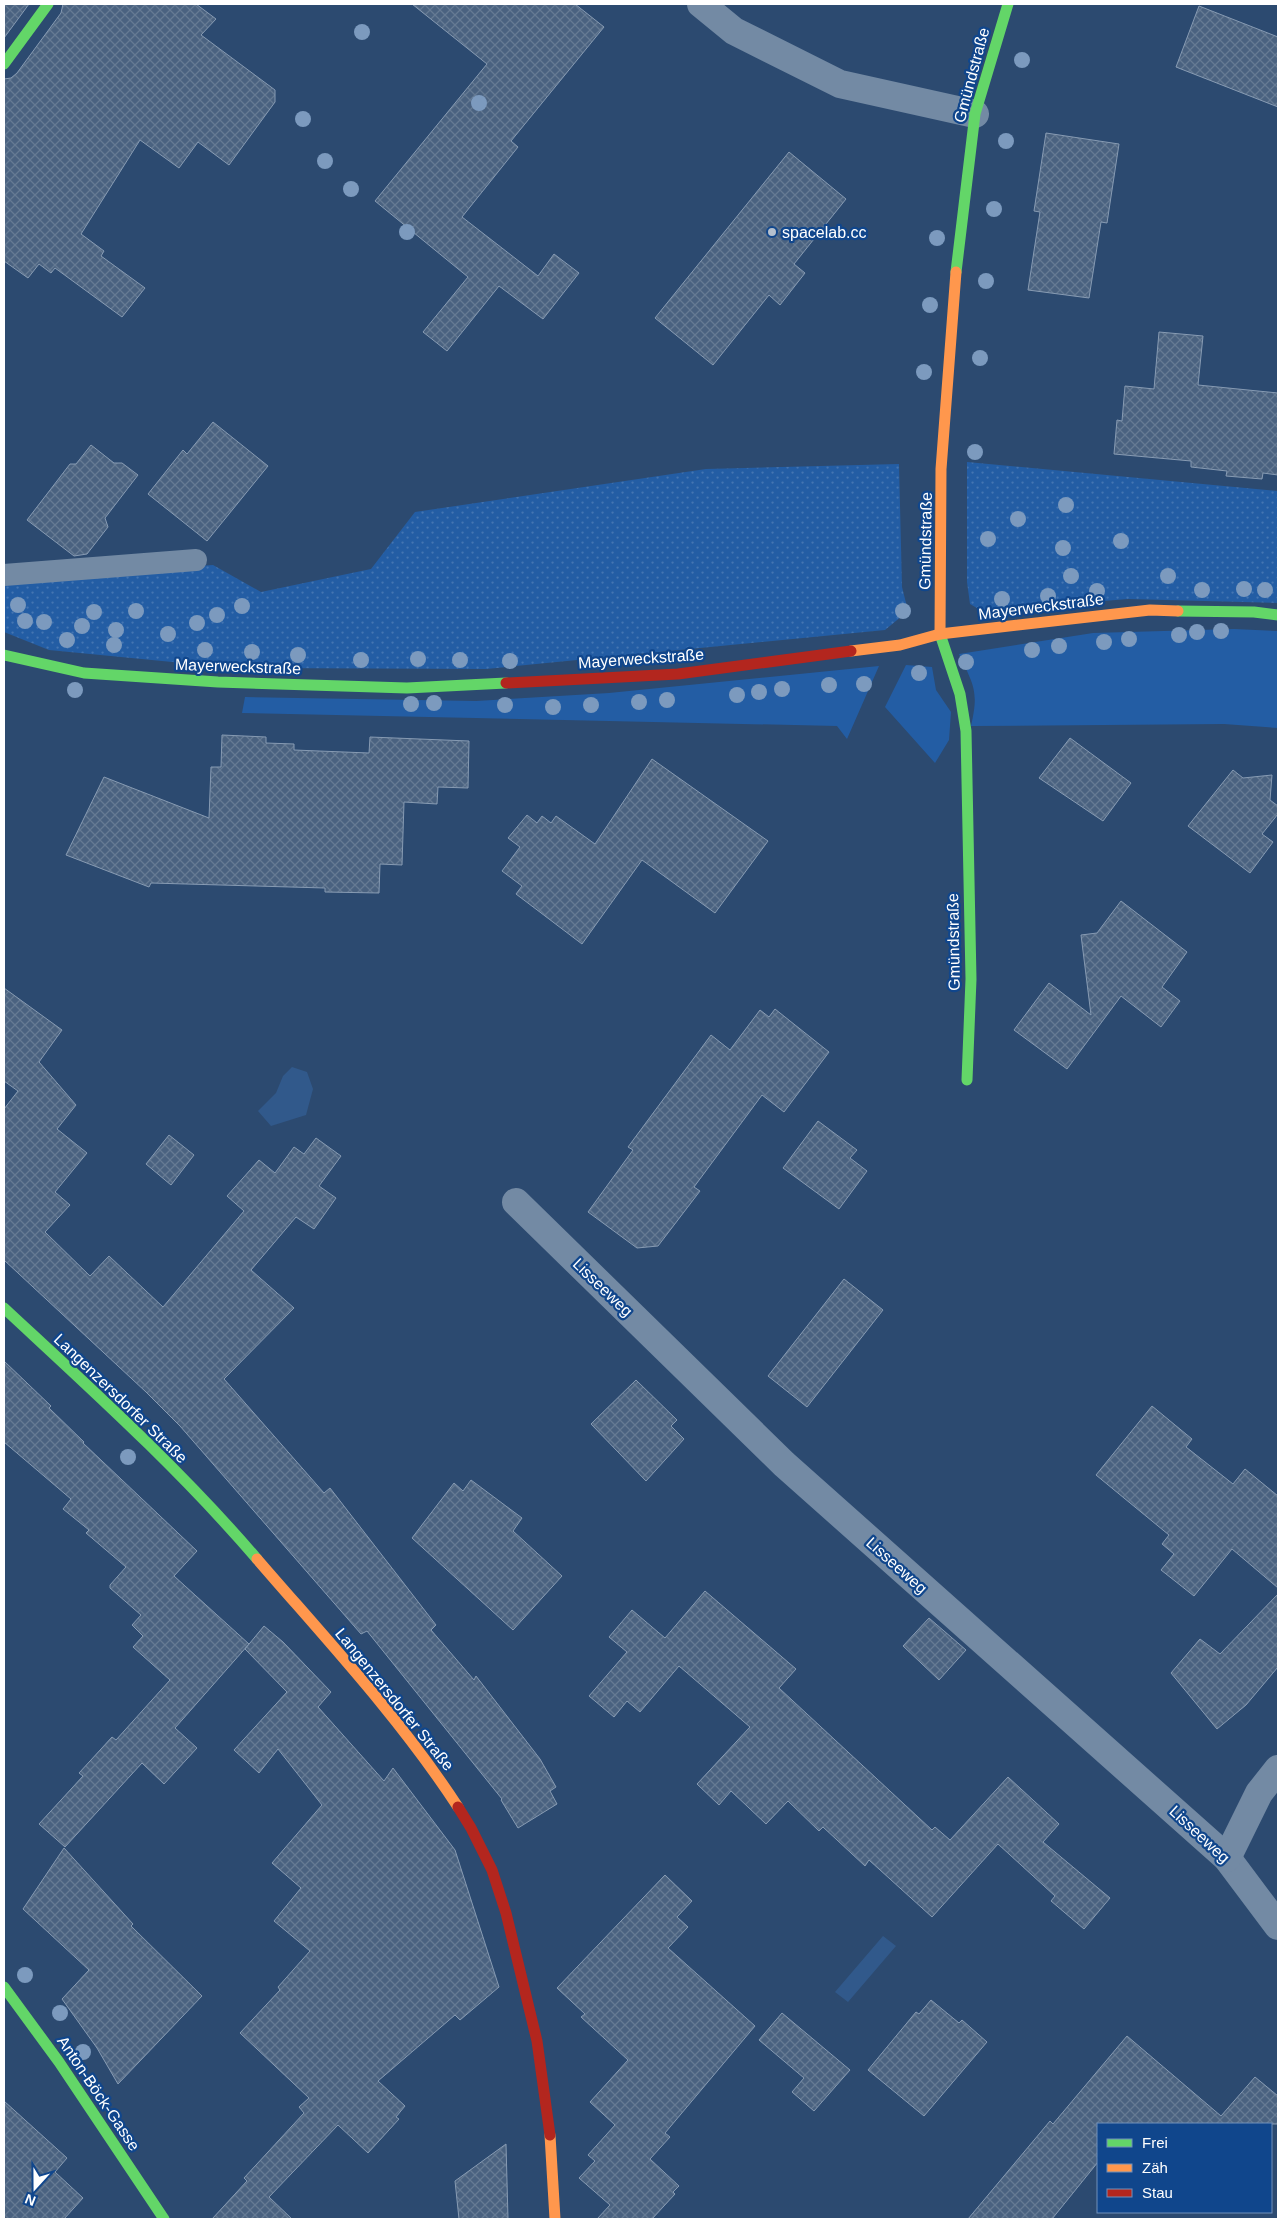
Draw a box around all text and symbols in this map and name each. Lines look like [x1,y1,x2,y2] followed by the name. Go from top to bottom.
[951,26,992,125] street label: Gmündstraße
[782,224,867,241] place label: spacelab.cc
[766,226,778,238] marker: spacelab.cc
[916,492,935,590] street label: Gmündstraße
[977,590,1105,623] street label: Mayerweckstraße
[577,646,705,671] street label: Mayerweckstraße
[175,656,301,677] street label: Mayerweckstraße
[944,893,963,991] street label: Gmündstraße
[570,1255,636,1320] street label: Lisseeweg
[51,1330,191,1466] street label: Langenzersdorfer Straße
[863,1534,930,1597] street label: Lisseeweg
[332,1625,457,1774] street label: Langenzersdorfer Straße
[1166,1802,1233,1866] street label: Lisseeweg
[54,2033,143,2154] street label: Anton-Böck-Gasse
[1097,2123,1272,2213] legend
[1142,2134,1168,2151] text: Frei
[1142,2159,1168,2176] text: Zäh
[10,2163,60,2213] north arrow
[1142,2184,1173,2201] text: Stau
[23,2191,38,2209] text: N

